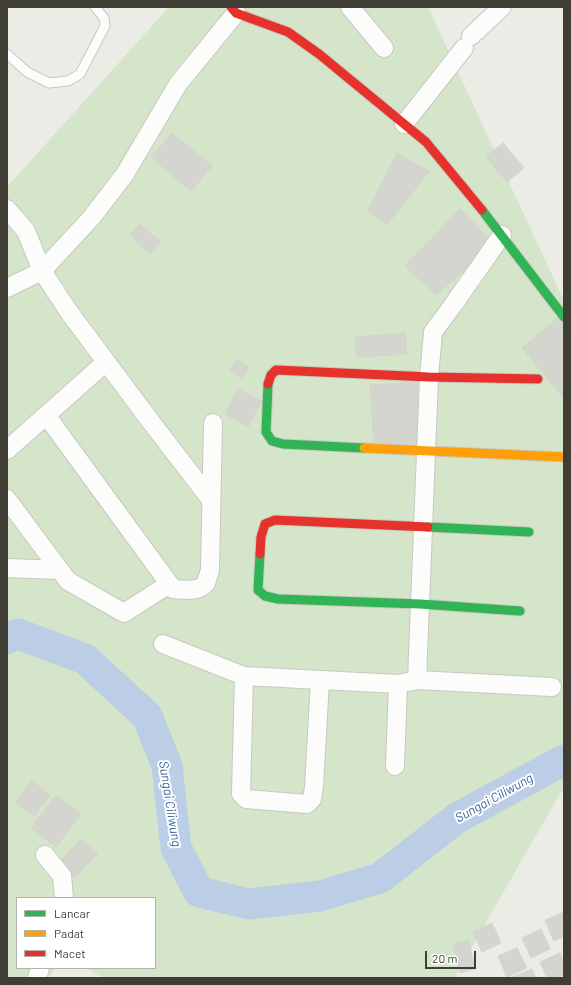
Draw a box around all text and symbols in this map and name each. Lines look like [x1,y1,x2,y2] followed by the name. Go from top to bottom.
[156,760,184,848] water label: Sungai Ciliwung
[452,770,536,826] water label: Sungai Ciliwung
[16,897,156,969] legend
[54,906,90,920] text: Lancar
[54,926,84,940] text: Padat
[427,943,478,969] scale bar
[54,946,86,960] text: Macet
[432,951,458,965] text: 20 m

